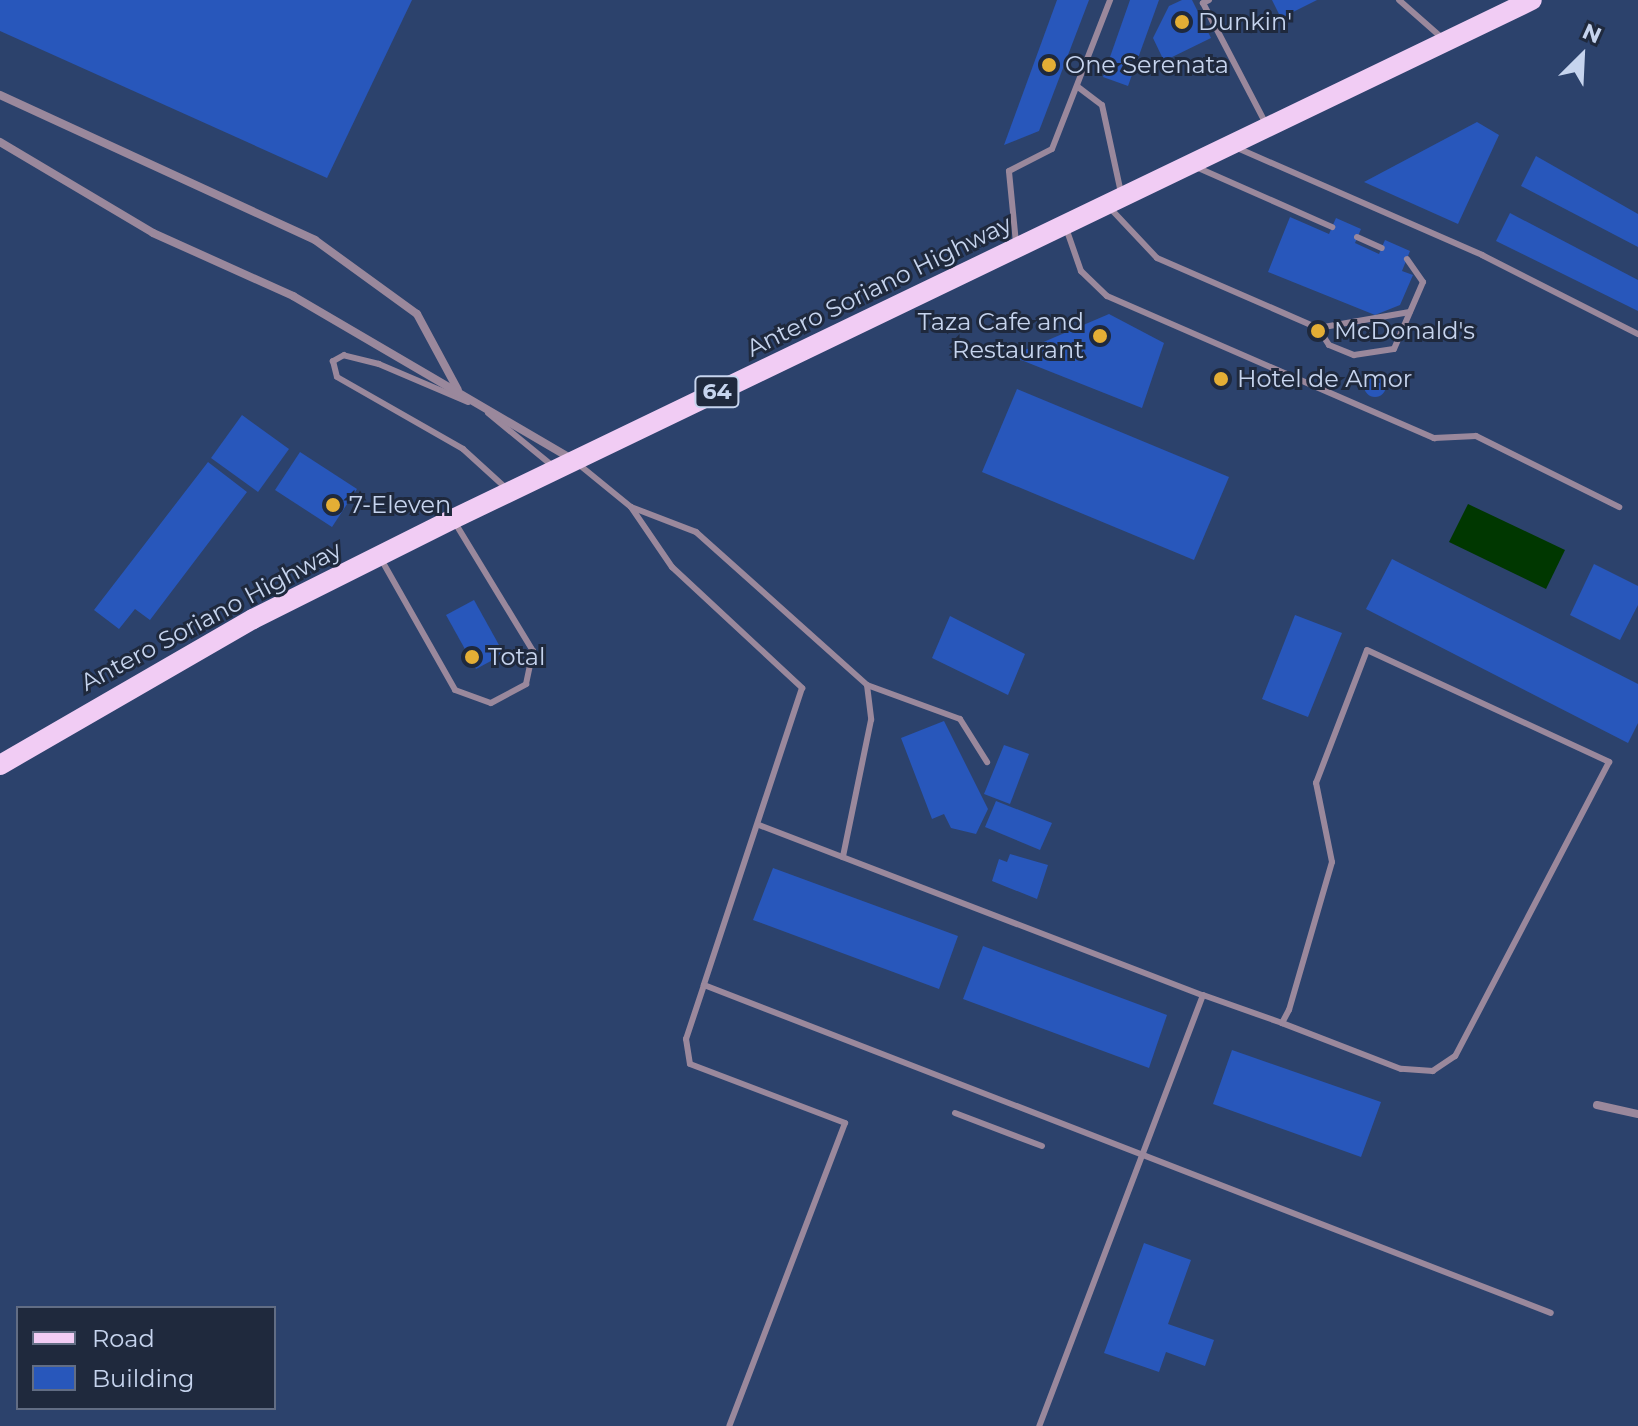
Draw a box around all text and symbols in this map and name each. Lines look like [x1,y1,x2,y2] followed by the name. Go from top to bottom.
[1198,8,1292,36] place label: Dunkin'
[1173,13,1191,31] marker: Dunkin'
[1542,16,1622,96] north arrow
[1578,18,1606,50] text: N
[1065,51,1229,79] place label: One Serenata
[1040,56,1058,74] marker: One Serenata
[742,209,1016,363] street label: Antero Soriano Highway
[918,308,1084,364] place label: Taza Cafe and Restaurant
[1334,317,1475,345] place label: McDonald's
[1309,322,1327,340] marker: McDonald's
[1091,327,1109,345] marker: Taza Cafe and Restaurant
[1237,365,1412,393] place label: Hotel de Amor
[1212,370,1230,388] marker: Hotel de Amor
[693,374,741,410] road number: 64
[349,491,451,519] place label: 7-Eleven
[324,496,342,514] marker: 7-Eleven
[76,535,346,697] street label: Antero Soriano Highway
[488,643,545,671] place label: Total
[463,648,481,666] marker: Total
[16,1306,276,1410] legend
[92,1324,155,1353] text: Road
[92,1364,195,1393] text: Building

